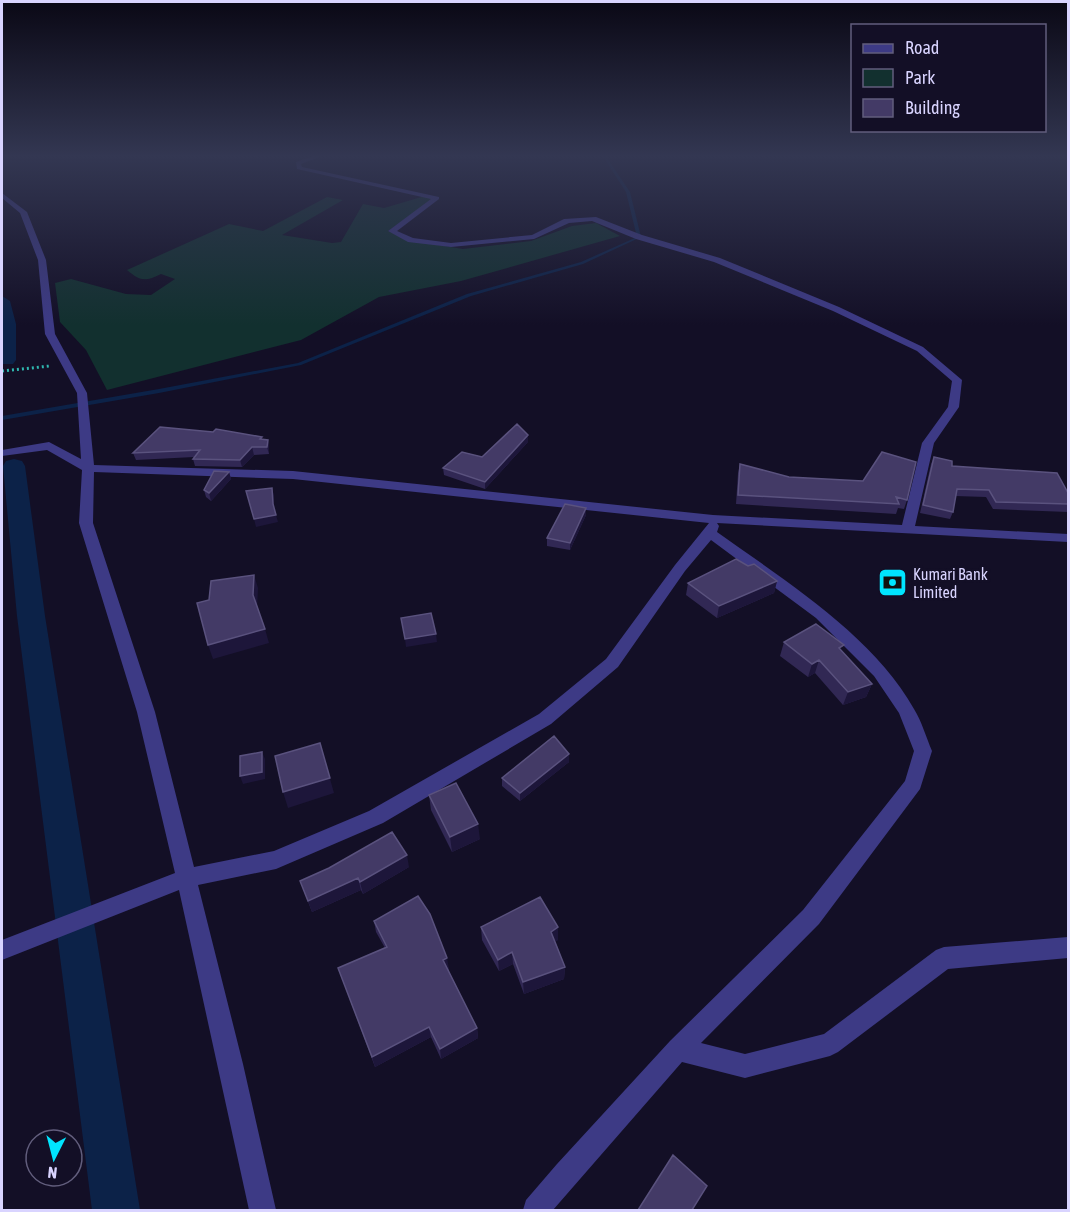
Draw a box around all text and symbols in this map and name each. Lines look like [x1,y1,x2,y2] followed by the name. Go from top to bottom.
[851,24,1046,132] legend
[905,37,939,58] text: Road
[905,67,935,88] text: Park
[905,97,960,118] text: Building
[913,565,988,601] place label: Kumari Bank Limited
[876,567,908,599] bank icon: Kumari Bank Limited
[24,1128,84,1188] north arrow
[47,1163,58,1182] text: N

